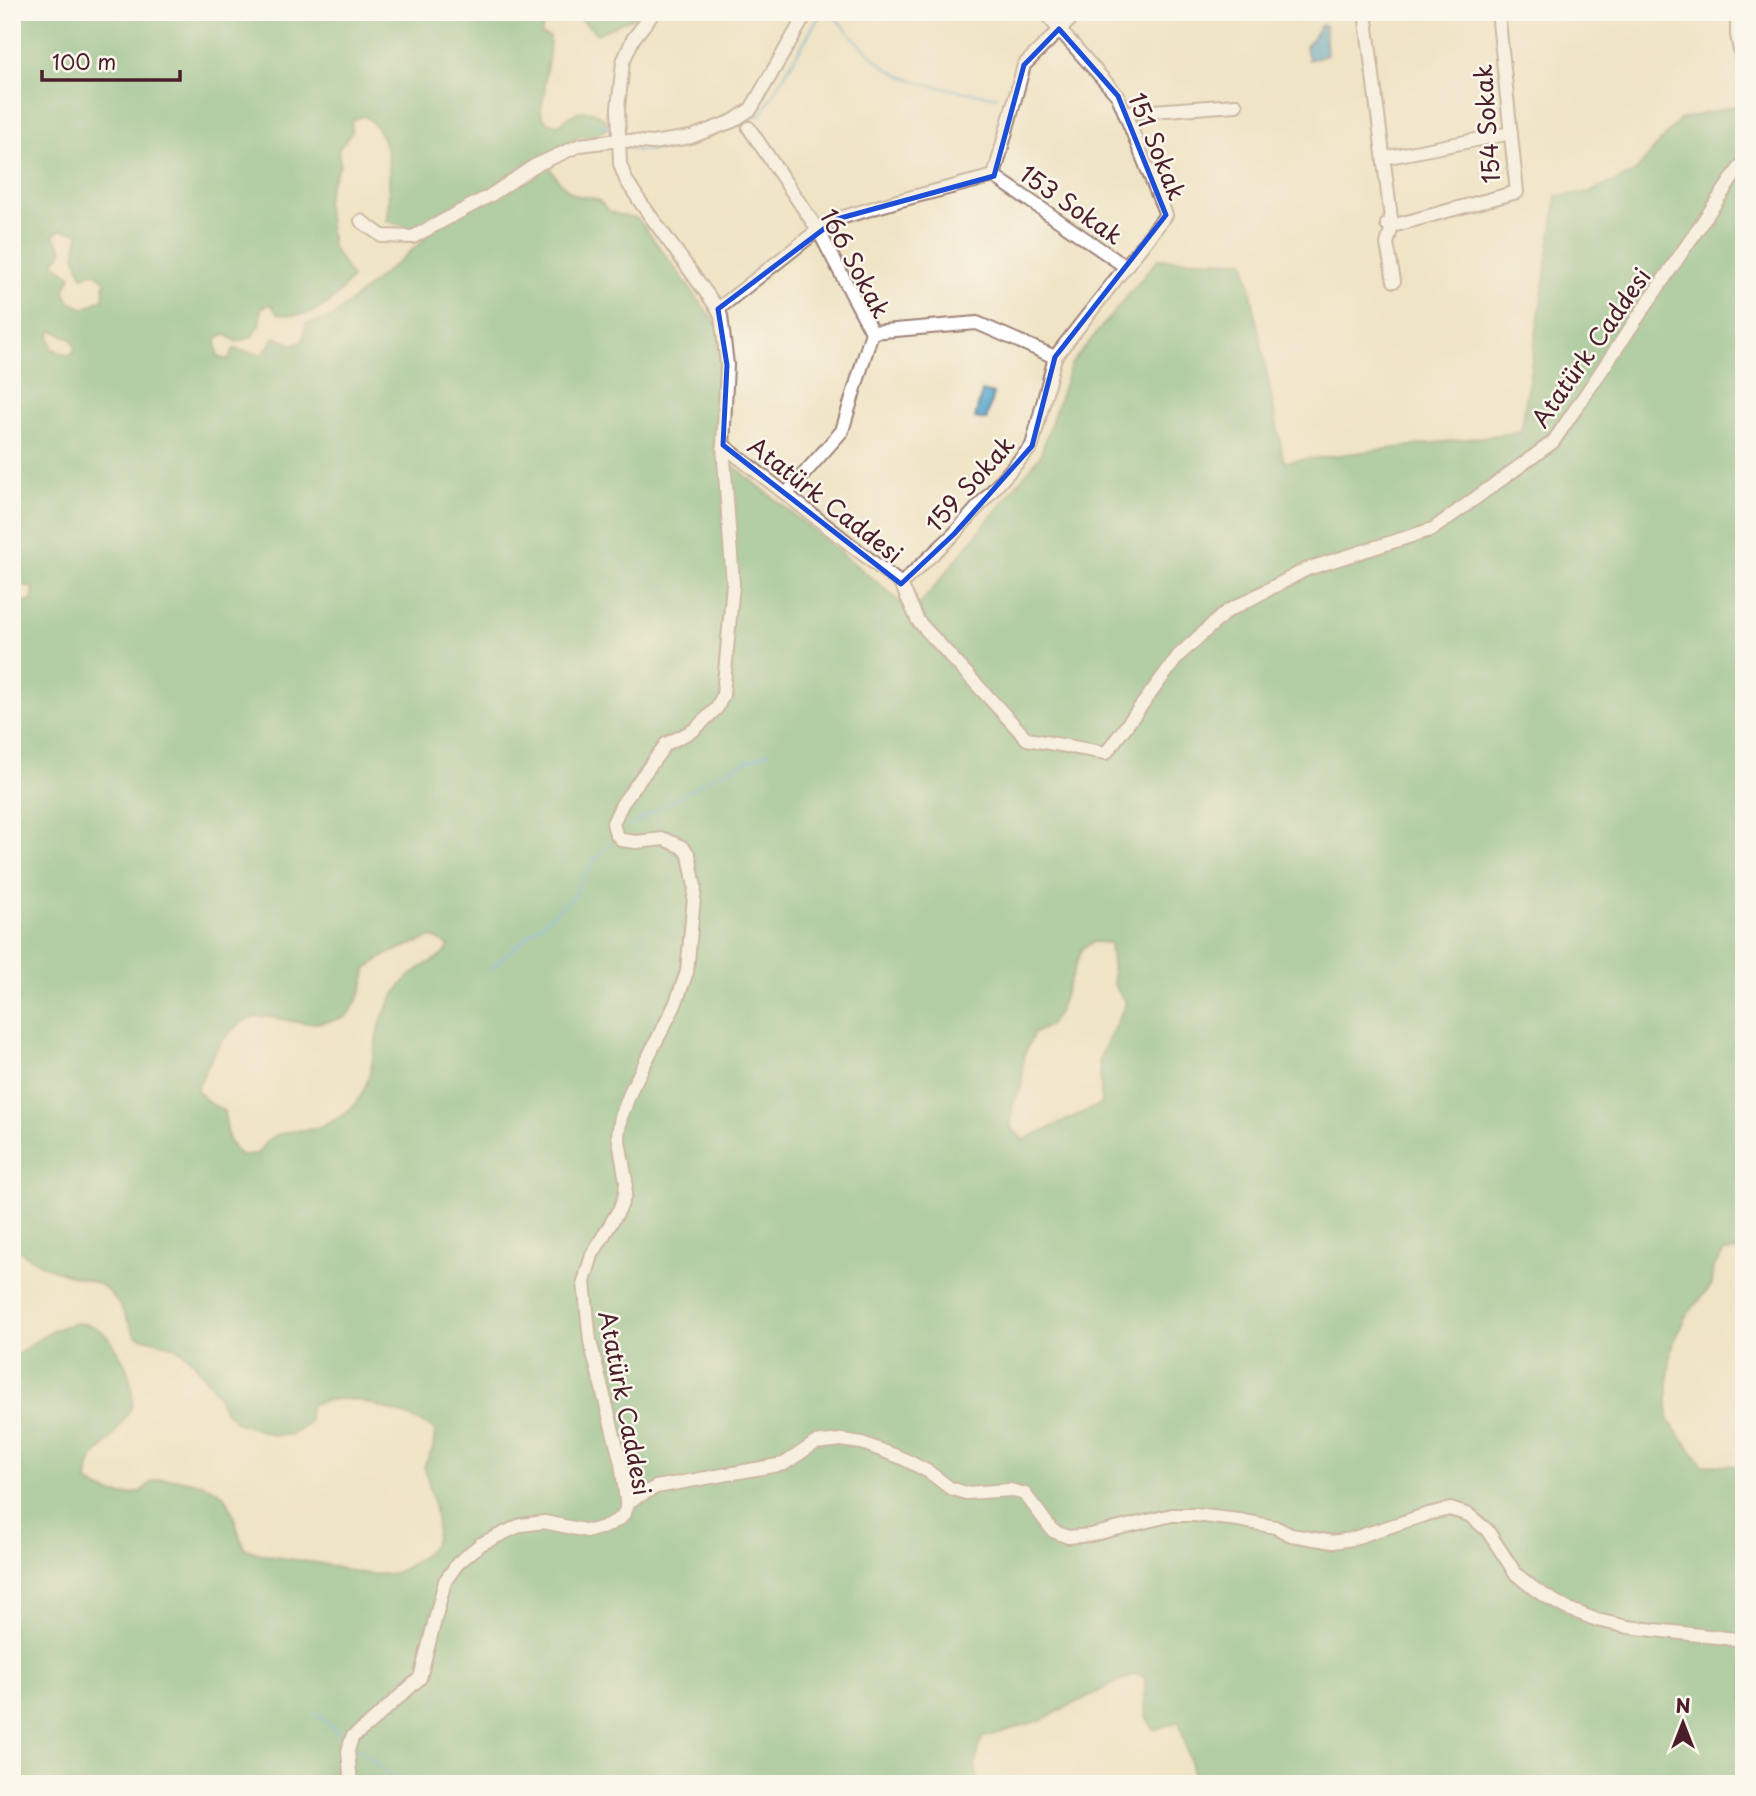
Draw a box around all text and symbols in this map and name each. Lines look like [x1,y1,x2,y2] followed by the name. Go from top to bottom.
[42,38,180,82] scale bar
[52,45,116,77] text: 100 m
[1464,63,1508,185] street label: 154 Sokak
[1120,87,1196,205] street label: 151 Sokak
[1013,155,1131,253] street label: 153 Sokak
[812,202,900,324] street label: 166 Sokak
[1521,260,1659,434] street label: Atatürk Caddesi
[741,427,911,571] street label: Atatürk Caddesi
[916,427,1022,539] street label: 159 Sokak
[590,1308,662,1498] street label: Atatürk Caddesi
[1648,1688,1718,1758] north arrow
[1675,1691,1691,1719] text: N

